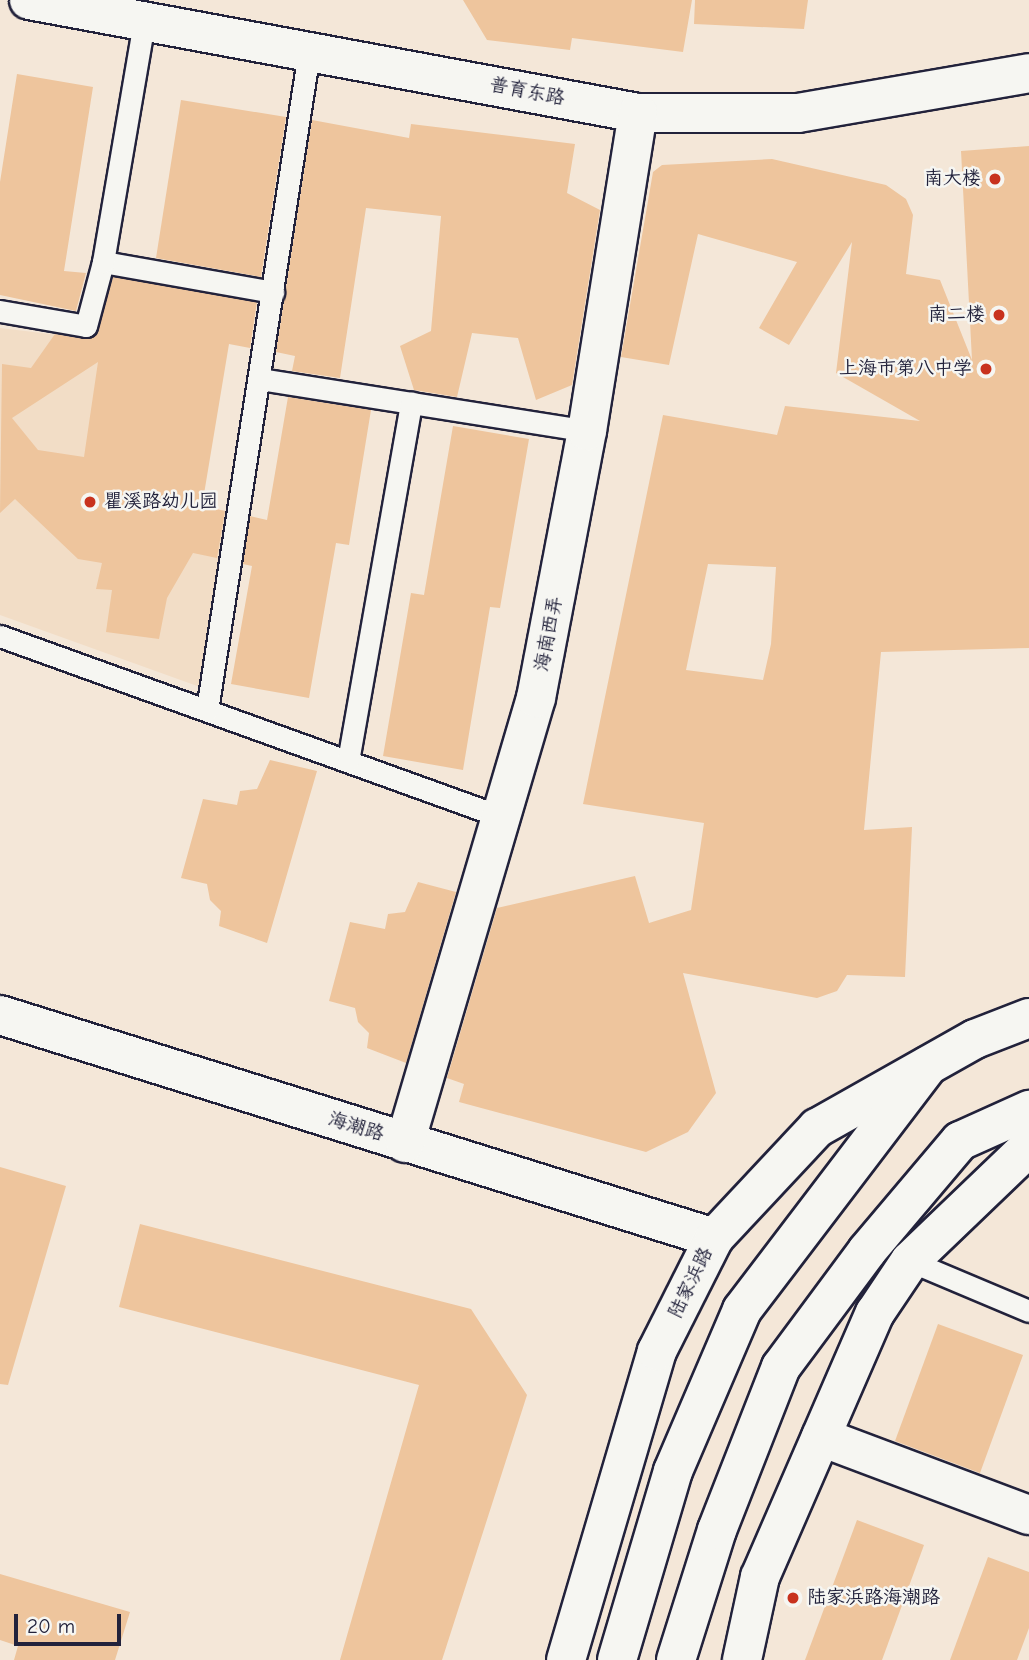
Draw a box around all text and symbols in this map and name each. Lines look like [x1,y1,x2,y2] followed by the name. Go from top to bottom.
[488,74,566,110] street label: 普育东路
[924,168,981,190] place label: 南大楼
[987,171,1003,187] marker: 南大楼
[928,304,985,326] place label: 南二楼
[991,307,1007,323] marker: 南二楼
[839,358,972,380] place label: 上海市第八中学
[978,361,994,377] marker: 上海市第八中学
[104,491,218,513] place label: 瞿溪路幼儿园
[82,494,98,510] marker: 瞿溪路幼儿园
[531,595,567,673] street label: 海南西弄
[325,1108,387,1146] street label: 海潮路
[664,1244,718,1322] street label: 陆家浜路
[807,1587,940,1609] place label: 陆家浜路海潮路
[785,1590,801,1606] marker: 陆家浜路海潮路
[18,1600,124,1644] scale bar
[27,1614,75,1638] text: 20 m

